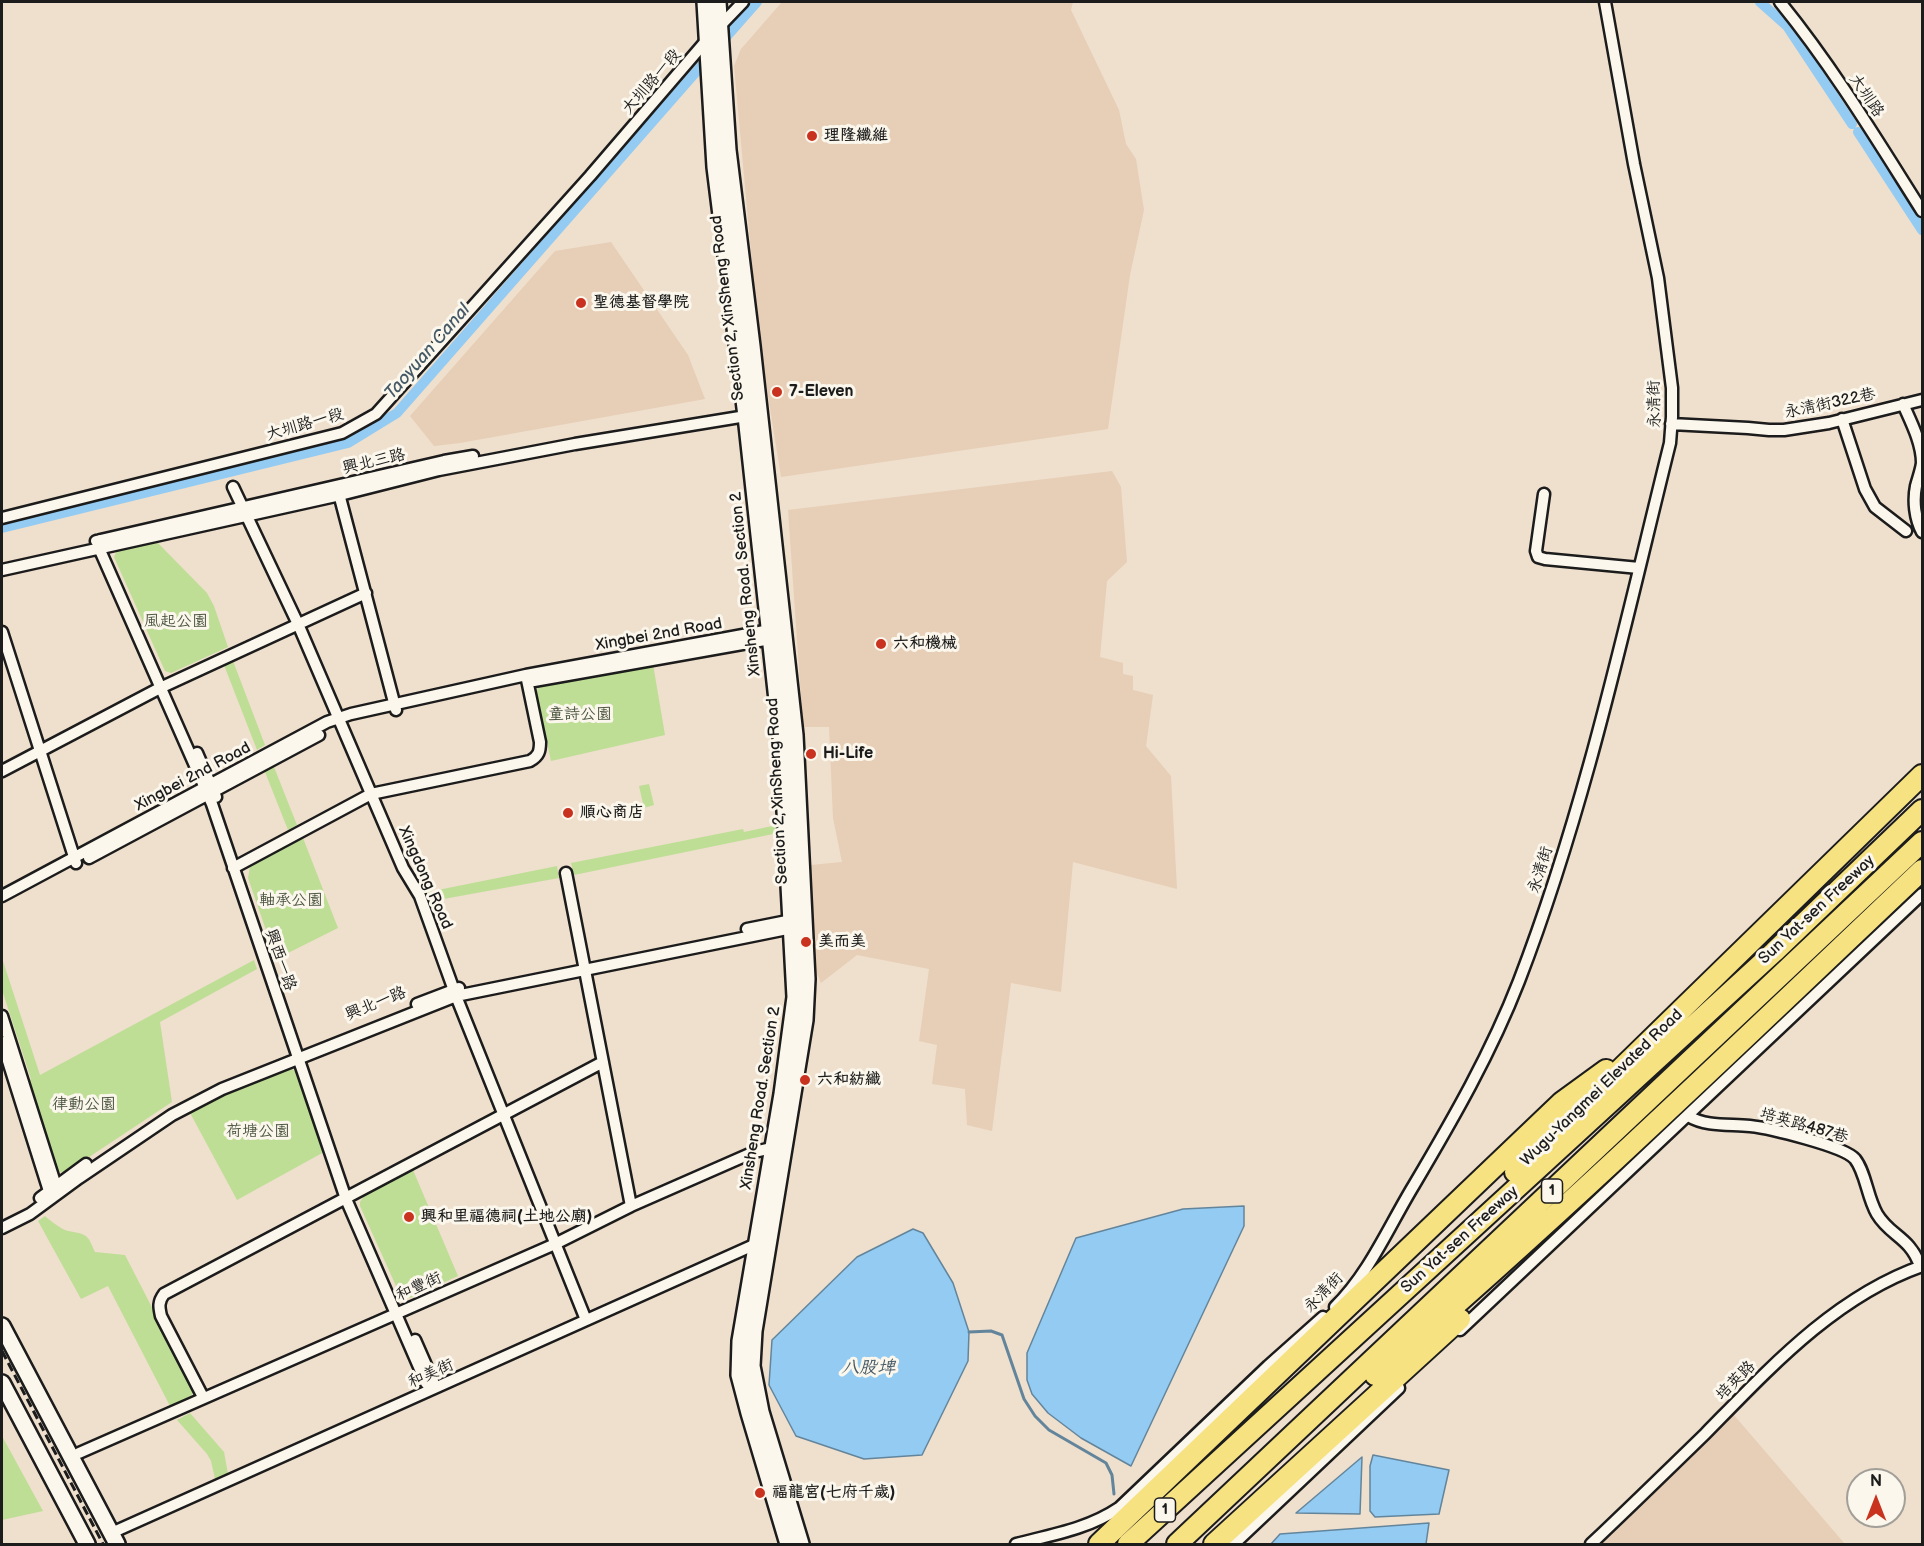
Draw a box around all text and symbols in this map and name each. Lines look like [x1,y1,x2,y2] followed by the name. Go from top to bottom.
[619,46,685,118] street label: 大圳路一段
[1845,71,1887,121] street label: 大圳路
[824,126,888,146] place label: 理隆纖維
[805,129,819,143] marker: 理隆纖維
[707,214,749,402] street label: Section 2, XinSheng Road
[593,293,689,313] place label: 聖德基督學院
[574,296,588,310] marker: 聖德基督學院
[381,300,475,404] water label: Taoyuan Canal
[1645,380,1665,428] street label: 永清街
[789,382,853,402] place label: 7-Eleven
[770,385,784,399] marker: 7-Eleven
[1783,385,1877,423] street label: 永清街322巷
[264,405,346,445] street label: 大圳路一段
[341,445,407,479] street label: 興北三路
[727,491,765,677] street label: Xinsheng Road. Section 2
[144,612,208,632] park label: 風起公園
[594,614,724,656] street label: Xingbei 2nd Road
[893,634,957,654] place label: 六和機械
[874,637,888,651] marker: 六和機械
[764,697,792,885] street label: Section 2, XinSheng Road
[548,705,612,725] park label: 童詩公園
[132,738,254,816] street label: Xingbei 2nd Road
[823,744,873,764] place label: Hi-Life
[804,747,818,761] marker: Hi-Life
[580,803,644,823] place label: 順心商店
[561,806,575,820] marker: 順心商店
[394,824,456,932] street label: Xingdong Road
[1525,844,1557,896] street label: 永清街
[1755,851,1879,969] street label: Sun Yat-sen Freeway
[259,891,323,911] park label: 軸承公園
[261,927,299,993] street label: 興西一路
[818,932,866,952] place label: 美而美
[799,935,813,949] marker: 美而美
[343,983,409,1025] street label: 興北一路
[737,1005,785,1191] street label: Xinsheng Road. Section 2
[1517,1005,1687,1171] street label: Wugu-Yangmei Elevated Road
[817,1070,881,1090] place label: 六和紡織
[798,1073,812,1087] marker: 六和紡織
[52,1095,116,1115] park label: 律動公園
[1758,1104,1850,1148] street label: 培英路487巷
[226,1122,290,1142] park label: 荷塘公園
[1542,1179,1562,1203] road number: 1
[1397,1182,1523,1298] street label: Sun Yat-sen Freeway
[421,1207,592,1227] place label: 興和里福德祠(土地公廟)
[402,1210,416,1224] marker: 興和里福德祠(土地公廟)
[393,1268,445,1306] street label: 和豐街
[1300,1269,1348,1317] street label: 永清街
[405,1355,457,1393] street label: 和美街
[841,1357,895,1379] water label: 八股埤
[1712,1357,1760,1405] street label: 培英路
[1846,1468,1906,1528] north arrow
[1870,1472,1882,1491] text: N
[772,1483,895,1503] place label: 福龍宮(七府千歲)
[753,1486,767,1500] marker: 福龍宮(七府千歲)
[1154,1498,1176,1522] road number: 1

